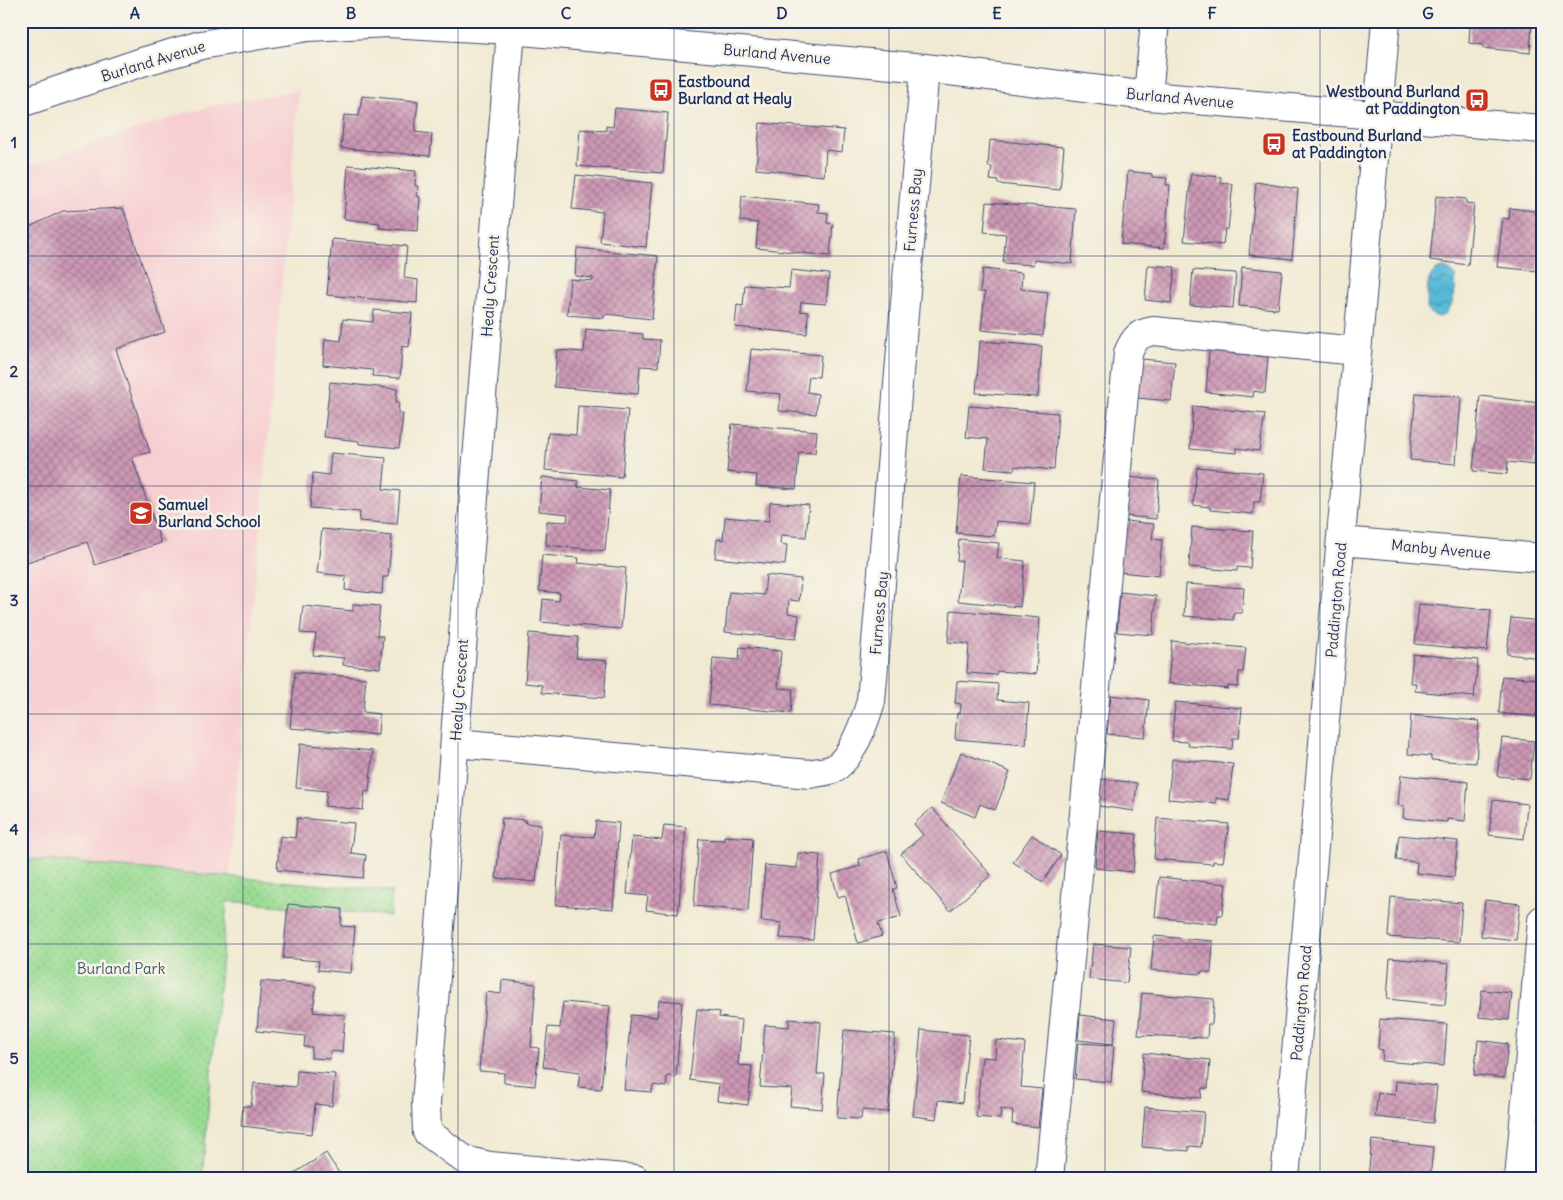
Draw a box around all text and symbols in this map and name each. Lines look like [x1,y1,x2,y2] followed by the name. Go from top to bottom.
[130,3,140,23] text: A
[346,3,357,23] text: B
[561,3,572,23] text: C
[776,3,788,23] text: D
[992,3,1002,23] text: E
[1207,3,1217,23] text: F
[1422,3,1434,23] text: G
[99,36,207,86] street label: Burland Avenue
[722,40,832,68] street label: Burland Avenue
[678,72,792,109] place label: Eastbound Burland at Healy
[648,77,674,103] bus stop icon: Eastbound Burland at Healy
[1326,82,1460,119] place label: Westbound Burland at Paddington
[1125,84,1235,112] street label: Burland Avenue
[1464,87,1490,113] bus stop icon: Westbound Burland at Paddington
[1292,126,1422,163] place label: Eastbound Burland at Paddington
[1261,131,1287,157] bus stop icon: Eastbound Burland at Paddington
[11,132,17,152] text: 1
[900,168,926,252] street label: Furness Bay
[477,234,503,338] street label: Healy Crescent
[10,361,19,381] text: 2
[158,495,261,531] place label: Samuel Burland School
[128,500,154,526] school or university icon: Samuel Burland School
[1390,535,1492,563] street label: Manby Avenue
[1321,541,1351,659] street label: Paddington Road
[866,571,892,655] street label: Furness Bay
[9,590,19,610] text: 3
[446,638,472,742] street label: Healy Crescent
[9,819,19,839] text: 4
[1286,944,1316,1062] street label: Paddington Road
[77,959,166,978] park label: Burland Park
[9,1048,19,1068] text: 5

